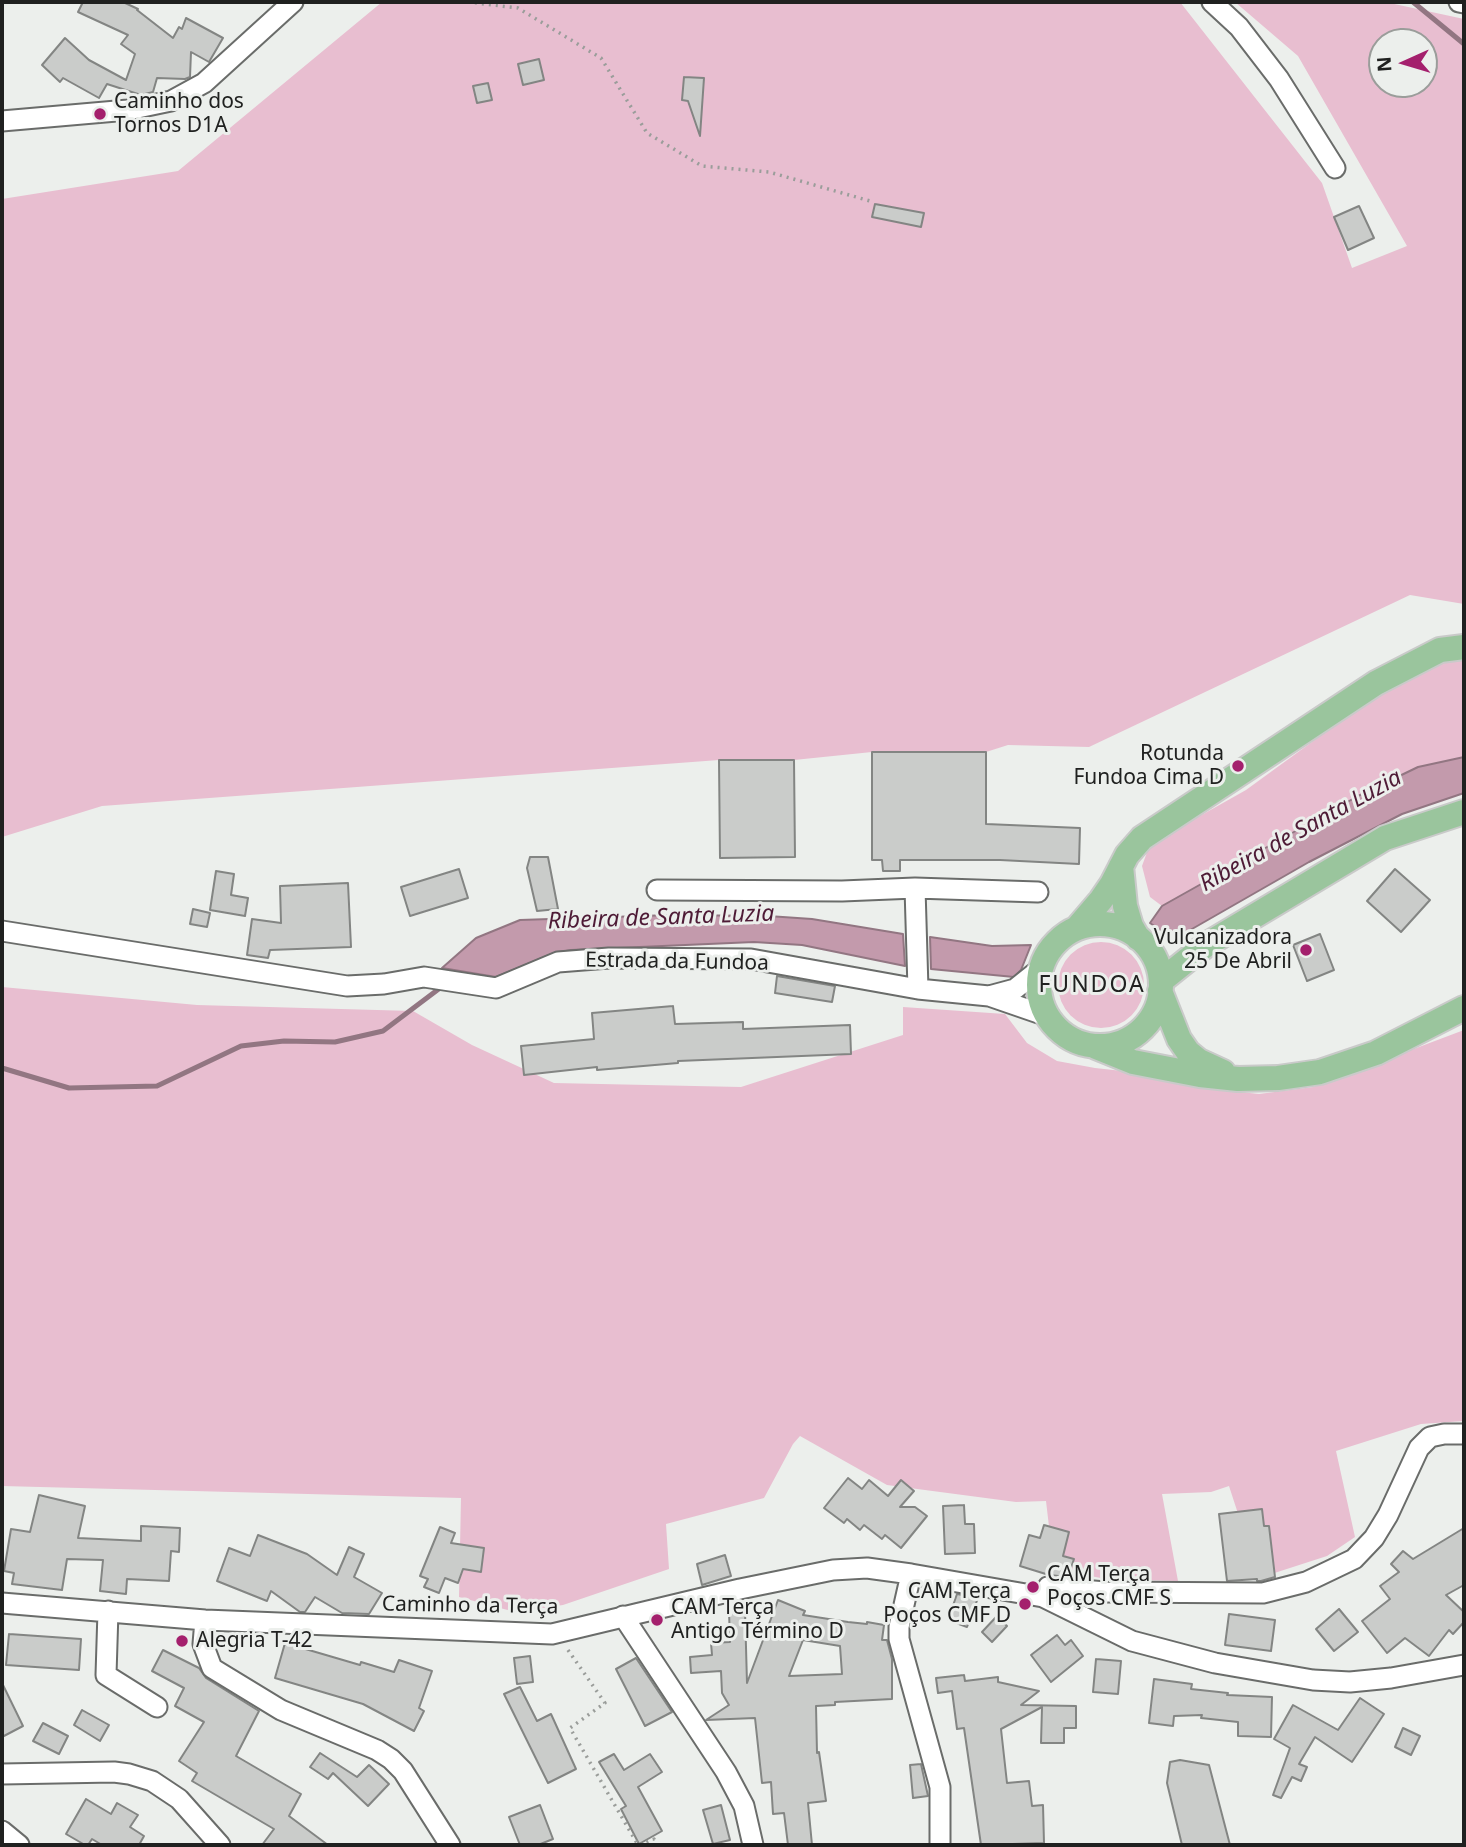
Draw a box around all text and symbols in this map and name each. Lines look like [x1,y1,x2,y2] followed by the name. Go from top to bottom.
[1368,28,1438,98] north arrow
[1371,56,1398,73] text: N
[114,89,244,139] place label: Caminho dos Tornos D1A
[92,106,108,122] marker: Caminho dos Tornos D1A
[1073,741,1224,791] place label: Rotunda Fundoa Cima D
[1230,758,1246,774] marker: Rotunda Fundoa Cima D
[1195,764,1407,898] water label: Ribeira de Santa Luzia
[547,900,775,936] water label: Ribeira de Santa Luzia
[1154,925,1292,975] place label: Vulcanizadora 25 De Abril
[1298,942,1314,958] marker: Vulcanizadora 25 De Abril
[585,948,769,976] street label: Estrada da Fundoa
[1039,971,1145,999] district label: FUNDOA
[1047,1562,1171,1612] place label: CAM Terça Poços CMF S
[883,1579,1011,1629] place label: CAM Terça Poços CMF D
[1025,1579,1041,1595] marker: CAM Terça Poços CMF S
[382,1592,558,1620] street label: Caminho da Terça
[671,1595,844,1645] place label: CAM Terça Antigo Término D
[1017,1596,1033,1612] marker: CAM Terça Poços CMF D
[649,1612,665,1628] marker: CAM Terça Antigo Término D
[196,1628,313,1654] place label: Alegria T-42
[174,1633,190,1649] marker: Alegria T-42

